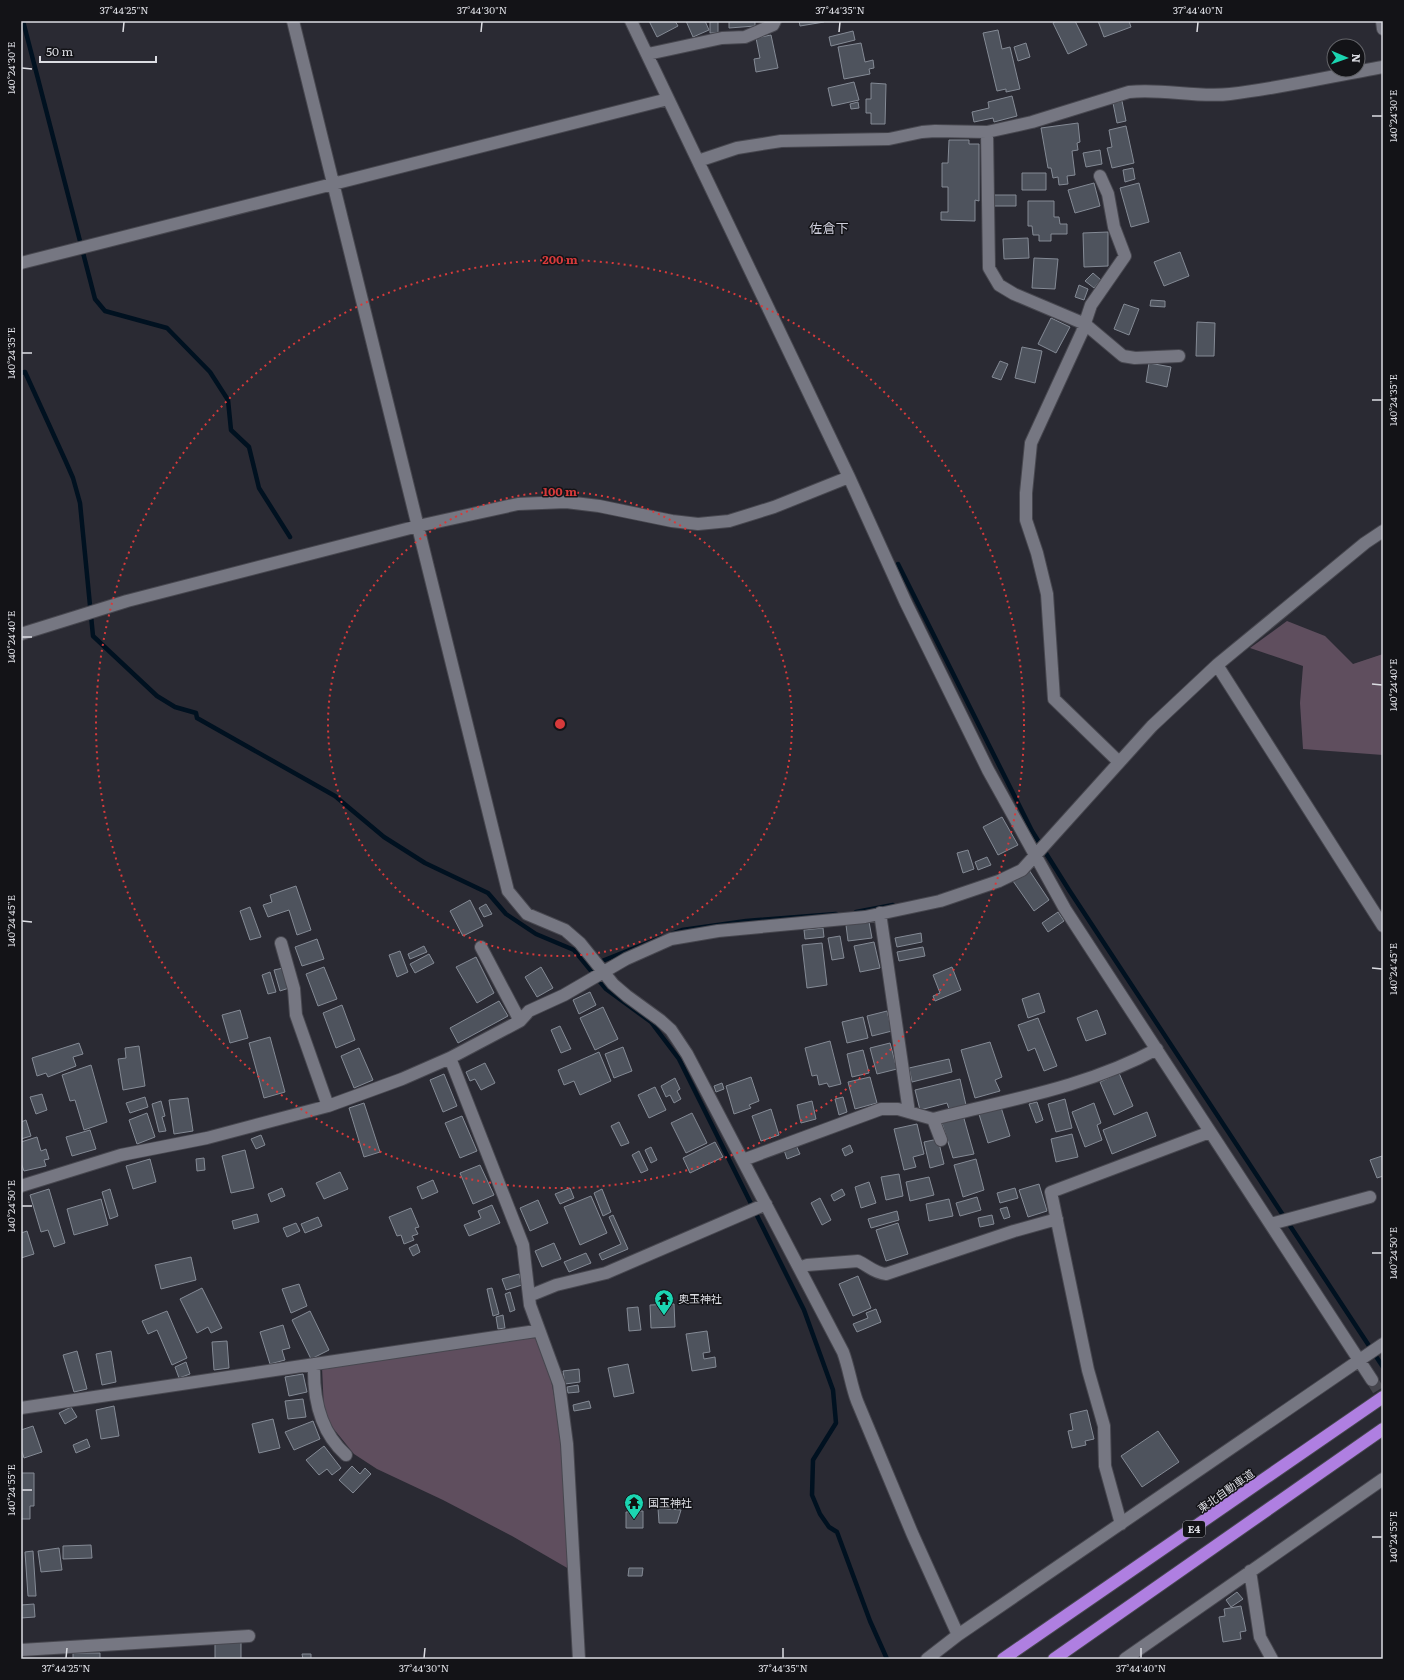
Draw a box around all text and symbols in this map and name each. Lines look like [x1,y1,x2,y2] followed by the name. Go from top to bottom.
[99,2,149,17] text: 37°44'25"N
[457,2,507,17] text: 37°44'30"N
[815,2,865,17] text: 37°44'35"N
[1173,2,1223,17] text: 37°44'40"N
[40,38,156,64] scale bar
[1326,38,1366,78] north arrow
[3,42,18,94] text: 140°24'30"E
[46,42,73,60] text: 50 m
[1349,53,1365,63] text: N
[1385,90,1400,142] text: 140°24'30"E
[809,218,849,237] district label: 佐倉下
[542,250,578,268] text: 200 m
[3,327,18,379] text: 140°24'35"E
[1385,374,1400,426] text: 140°24'35"E
[543,482,577,500] text: 100 m
[3,611,18,663] text: 140°24'40"E
[1385,659,1400,711] text: 140°24'40"E
[553,717,567,731] centre of rings
[3,895,18,947] text: 140°24'45"E
[1385,943,1400,995] text: 140°24'45"E
[3,1180,18,1232] text: 140°24'50"E
[1385,1227,1400,1279] text: 140°24'50"E
[653,1288,675,1316] temple icon: 奥玉神社
[678,1290,722,1306] place label: 奥玉神社
[3,1464,18,1516] text: 140°24'55"E
[1194,1465,1257,1516] street label: 東北自動車道
[623,1492,645,1520] temple icon: 国玉神社
[648,1494,692,1510] place label: 国玉神社
[1385,1511,1400,1563] text: 140°24'55"E
[1183,1521,1205,1537] road number: E4
[41,1660,91,1675] text: 37°44'25"N
[399,1660,449,1675] text: 37°44'30"N
[758,1660,808,1675] text: 37°44'35"N
[1116,1660,1166,1675] text: 37°44'40"N

